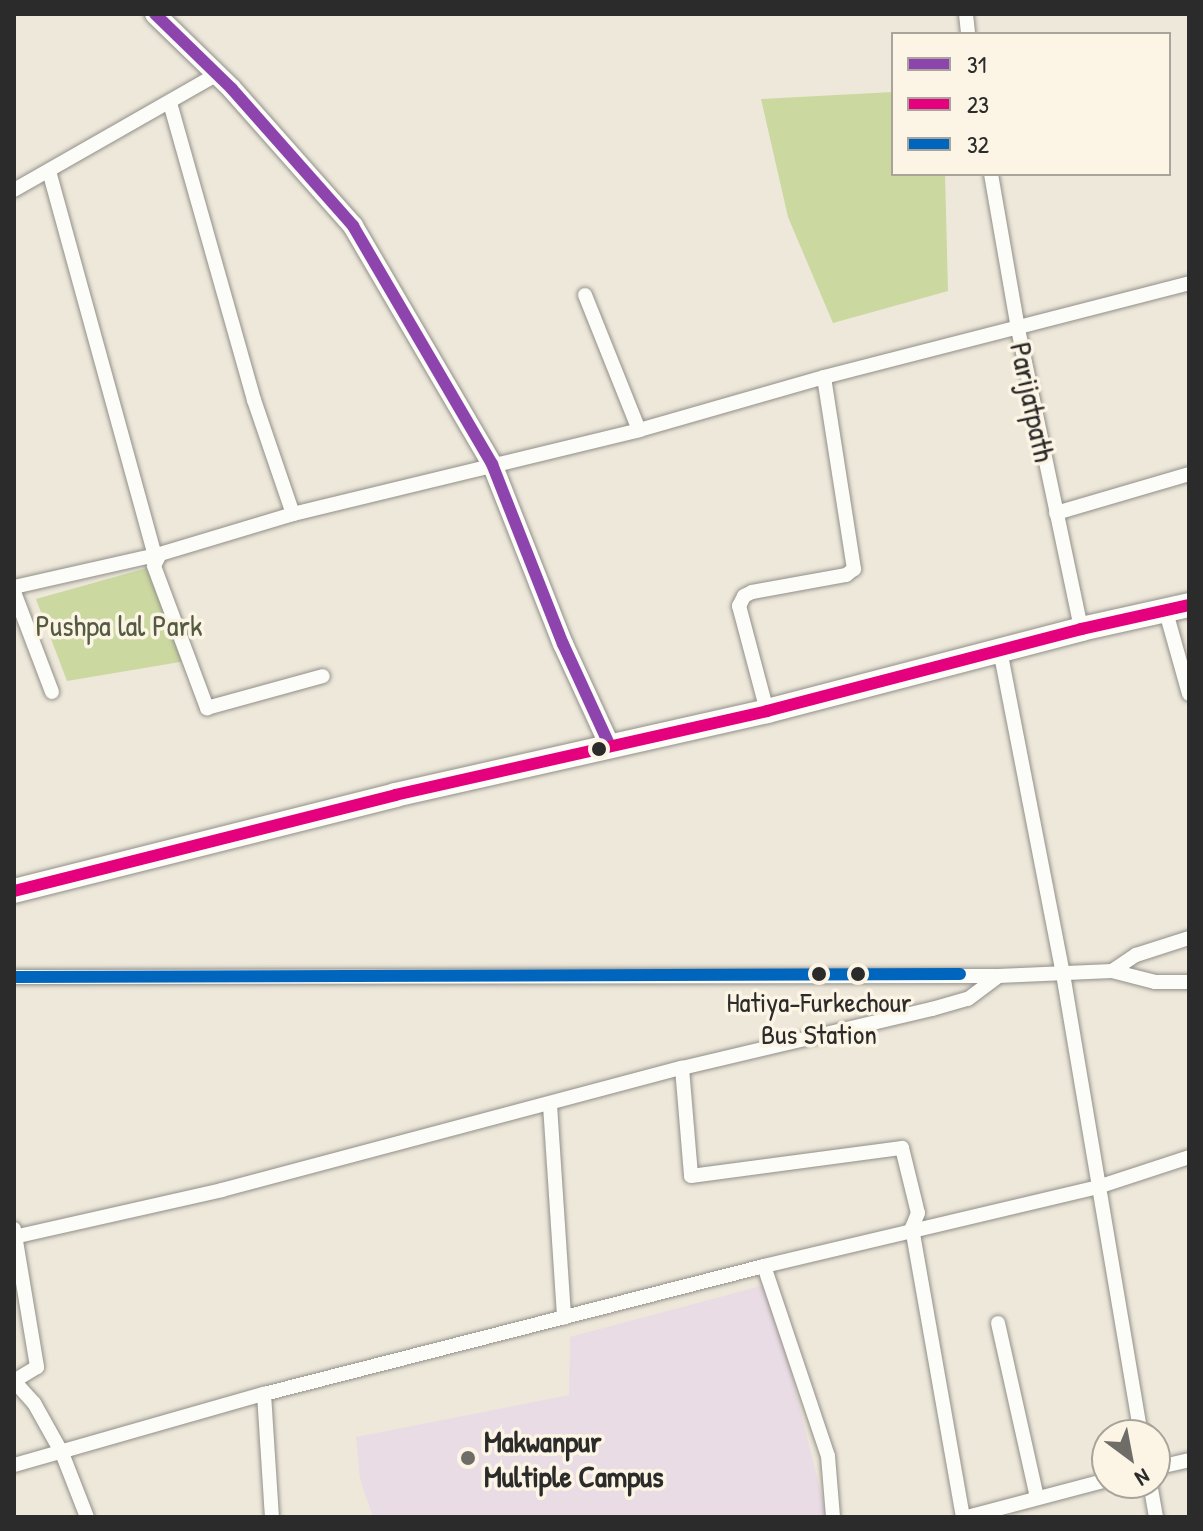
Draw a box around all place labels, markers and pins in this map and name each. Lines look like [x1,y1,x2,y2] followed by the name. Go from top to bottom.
[591,741,607,757] unlabelled marker
[811,966,827,982] marker: Hatiya-Furkechour Bus Station
[850,966,866,982] unlabelled marker
[726,985,912,1051] place label: Hatiya-Furkechour Bus Station
[484,1423,664,1494] place label: Makwanpur Multiple Campus
[459,1449,477,1467] marker: Makwanpur Multiple Campus

